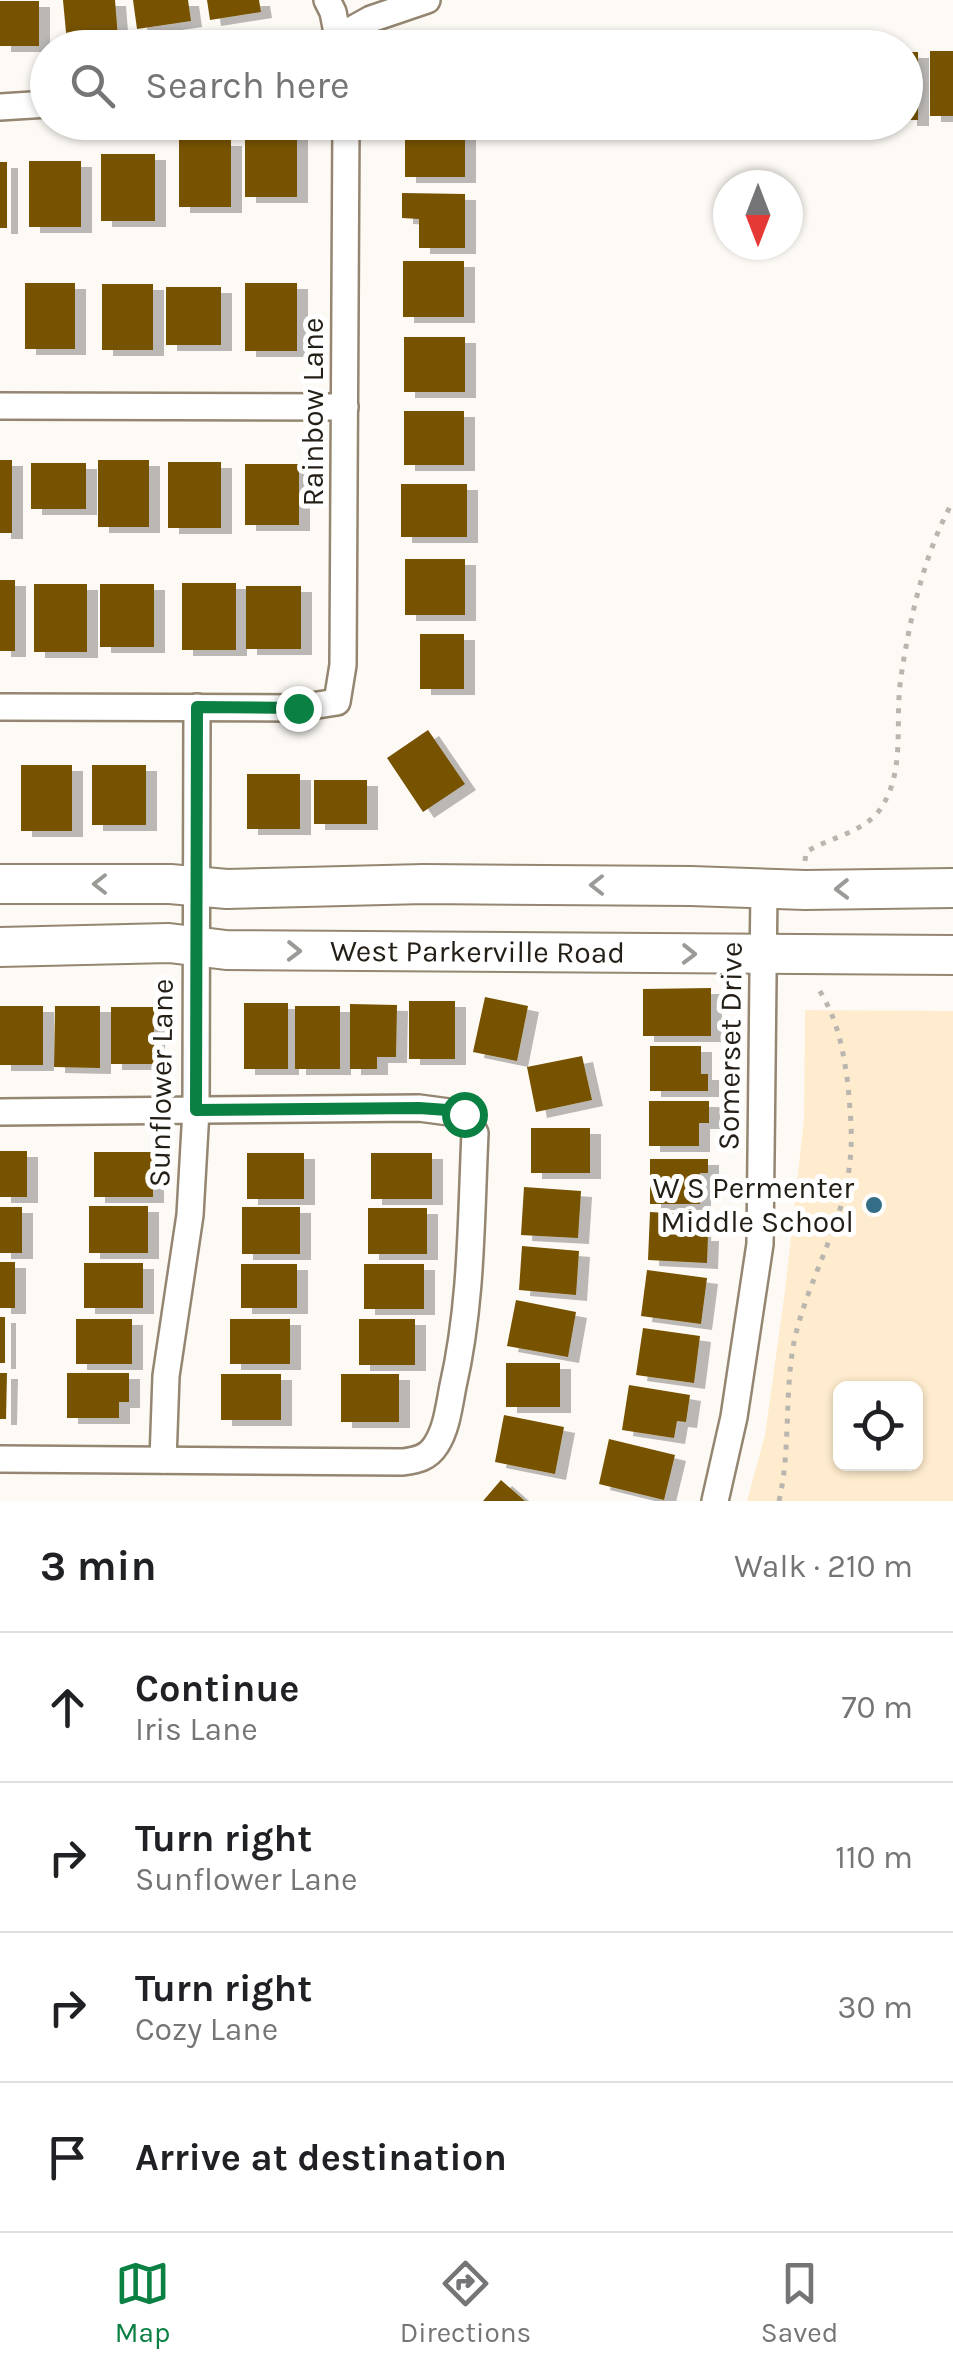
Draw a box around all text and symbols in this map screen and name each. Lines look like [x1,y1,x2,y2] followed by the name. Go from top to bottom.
[30,30,923,140] search box
[65,58,120,113] icon: search
[145,63,349,108] text: Search here
[713,170,803,260] north arrow
[295,317,331,507] street label: Rainbow Lane
[276,686,322,732] route end
[92,873,108,895] one-way arrow
[588,874,604,896] one-way arrow
[834,879,850,900] one-way arrow
[330,933,625,971] street label: West Parkerville Road
[287,940,303,961] one-way arrow
[710,941,750,1151] street label: Somerset Drive
[682,943,698,965] one-way arrow
[141,978,181,1188] street label: Sunflower Lane
[442,1092,488,1138] route start
[653,1170,854,1240] place label: W S Permenter Middle School
[863,1194,885,1216] marker: W S Permenter Middle School
[833,1381,923,1471] map controls
[833,1381,923,1471] button: locate
[40,1541,157,1591] text: 3 min
[734,1548,913,1585] text: Walk · 210 m
[135,1666,299,1711] text: Continue
[40,1680,95,1735] icon: ahead
[841,1689,913,1726] text: 70 m
[135,1711,258,1748] text: Iris Lane
[135,1816,312,1861] text: Turn right
[40,1830,95,1885] icon: right
[835,1839,913,1876] text: 110 m
[135,1861,358,1898] text: Sunflower Lane
[135,1966,312,2011] text: Turn right
[40,1980,95,2035] icon: right
[838,1989,913,2026] text: 30 m
[135,2011,278,2048] text: Cozy Lane
[40,2130,95,2185] icon: arrive
[135,2135,507,2180] text: Arrive at destination
[115,2256,170,2349] tab: Map
[400,2256,531,2349] tab: Directions
[761,2256,838,2349] tab: Saved

